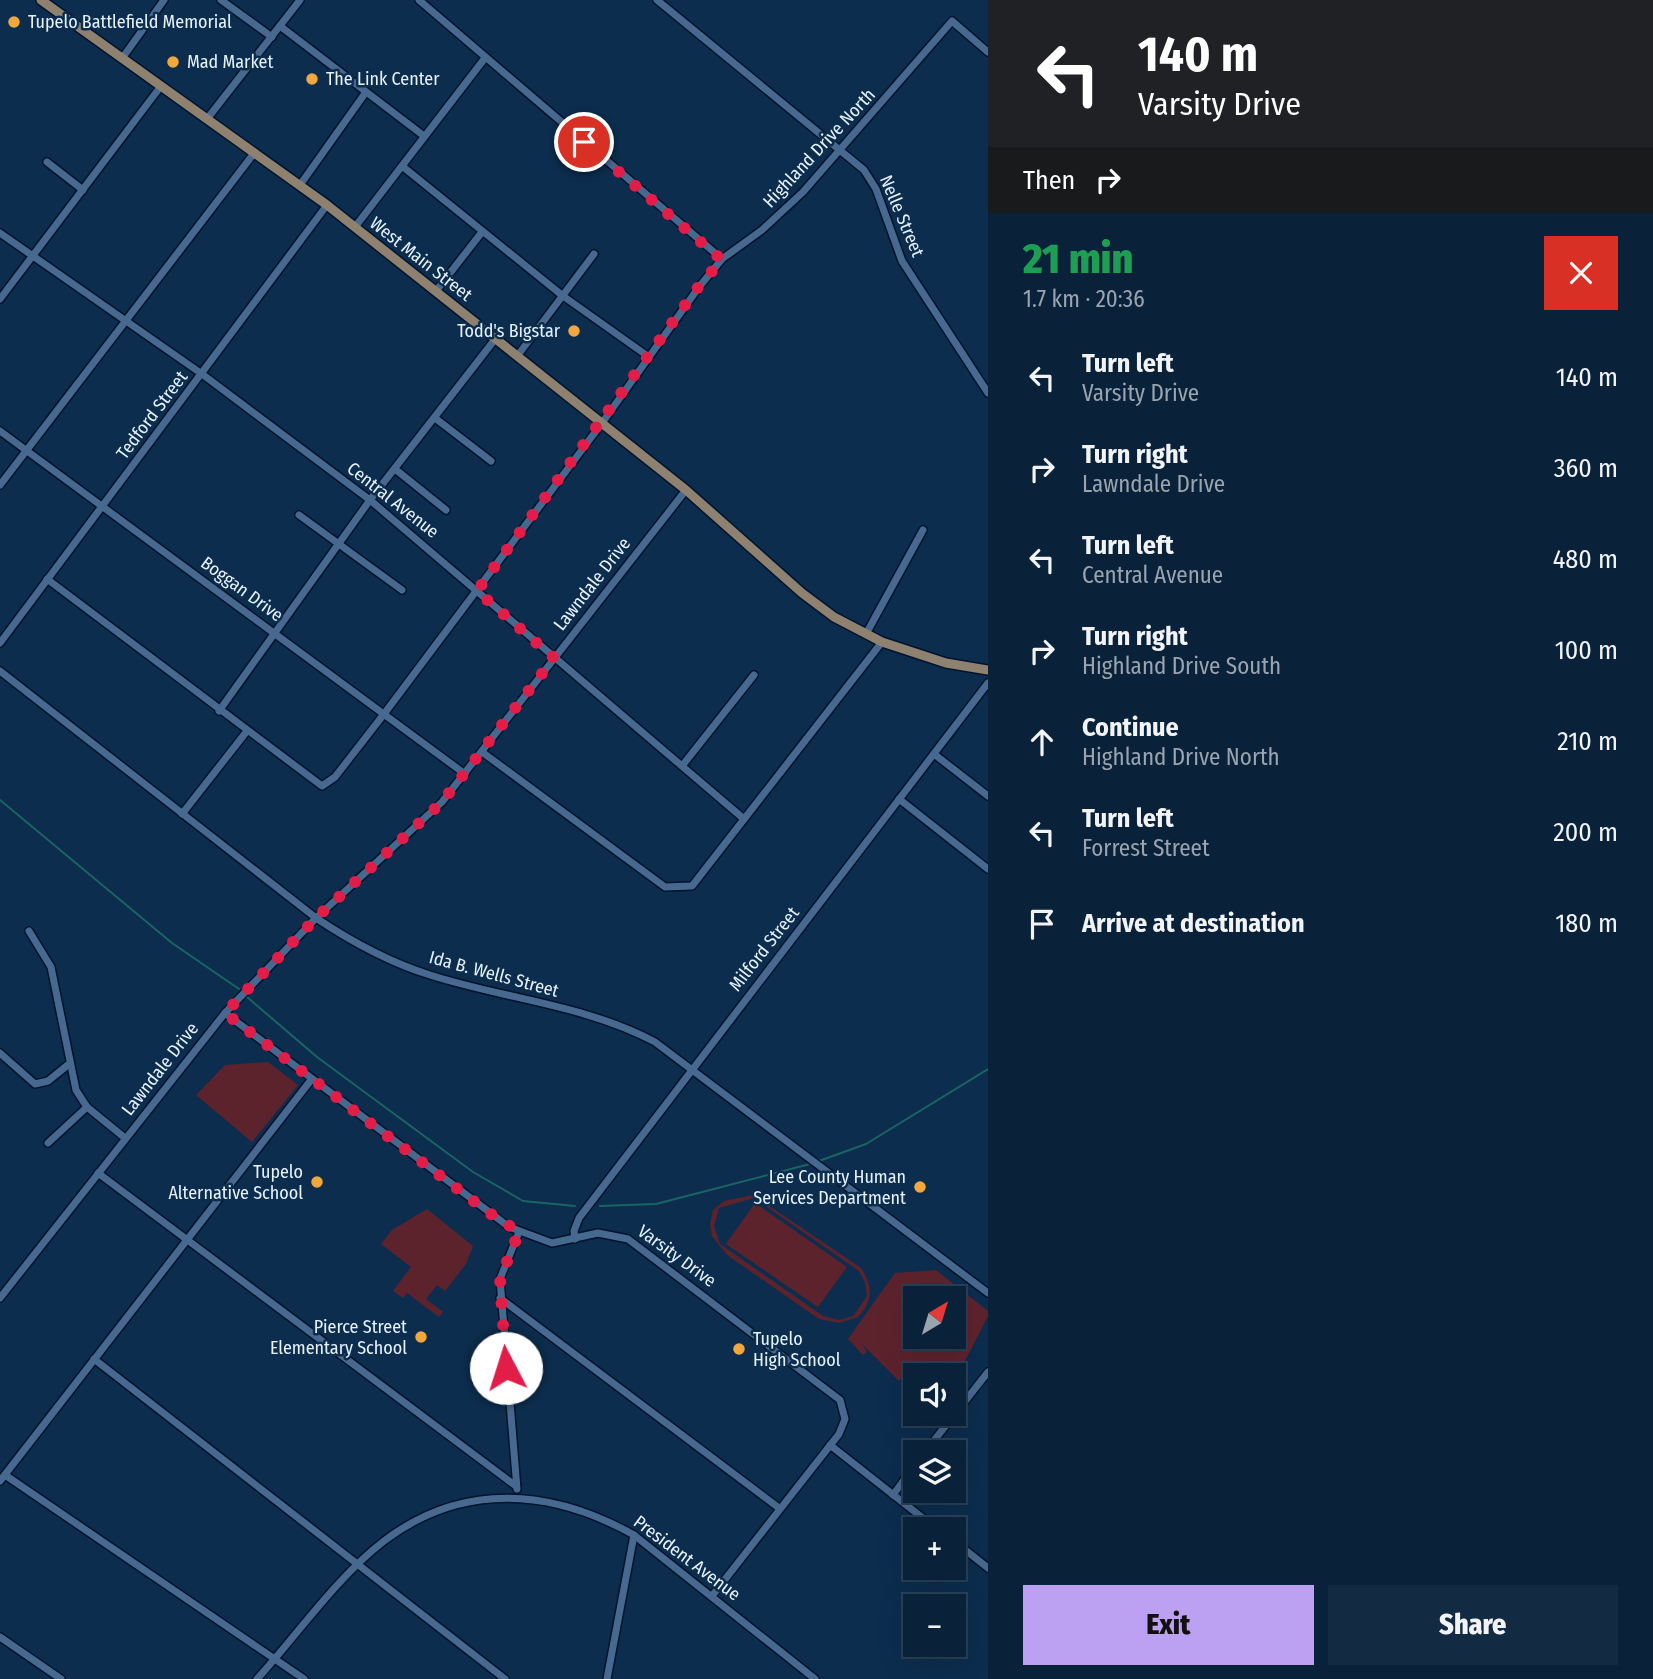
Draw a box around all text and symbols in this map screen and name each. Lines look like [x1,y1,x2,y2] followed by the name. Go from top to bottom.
[28,11,232,33] place label: Tupelo Battlefield Memorial
[6,14,22,30] marker: Tupelo Battlefield Memorial
[1138,25,1258,84] text: 140 m
[1023,28,1114,119] icon: left
[187,51,274,73] place label: Mad Market
[165,54,181,70] marker: Mad Market
[326,68,440,90] place label: The Link Center
[304,71,320,87] marker: The Link Center
[758,84,880,212] street label: Highland Drive North
[1138,85,1301,123] text: Varsity Drive
[554,112,614,172] pin
[565,123,603,161] icon: arrive
[1089,161,1127,199] icon: right
[1023,165,1075,196] text: Then
[875,172,929,260] street label: Nelle Street
[365,212,477,306] street label: West Main Street
[1023,234,1133,284] text: 21 min
[1544,236,1618,310] button: close
[1023,285,1145,313] text: 1.7 km · 20:36
[457,320,561,342] place label: Todd's Bigstar
[566,323,582,339] marker: Todd's Bigstar
[1082,348,1174,379] text: Turn left
[1023,359,1061,397] icon: left
[1556,362,1618,393] text: 140 m
[112,367,192,463] street label: Tedford Street
[1082,379,1199,407] text: Varsity Drive
[1082,439,1188,470] text: Turn right
[1023,450,1061,488] icon: right
[1554,453,1618,484] text: 360 m
[343,457,443,543] street label: Central Avenue
[1082,470,1225,498] text: Lawndale Drive
[1082,530,1174,561] text: Turn left
[549,533,635,635] street label: Lawndale Drive
[1023,541,1061,579] icon: left
[1553,544,1618,575] text: 480 m
[196,552,288,626] street label: Boggan Drive
[1082,561,1223,589] text: Central Avenue
[1082,621,1188,652] text: Turn right
[1023,632,1061,670] icon: right
[1555,635,1618,666] text: 100 m
[1082,652,1281,680] text: Highland Drive South
[1082,712,1179,743] text: Continue
[1023,723,1061,761] icon: ahead
[1557,726,1618,757] text: 210 m
[1082,743,1280,771] text: Highland Drive North
[1082,803,1174,834] text: Turn left
[1023,814,1061,852] icon: left
[1553,817,1618,848] text: 200 m
[1082,834,1209,862] text: Forrest Street
[724,902,804,995] street label: Milford Street
[1023,905,1061,943] icon: arrive
[1082,908,1305,939] text: Arrive at destination
[1555,908,1618,939] text: 180 m
[427,946,561,1002] street label: Ida B. Wells Street
[117,1018,203,1120] street label: Lawndale Drive
[168,1161,303,1204] place label: Tupelo Alternative School
[753,1166,906,1209] place label: Lee County Human Services Department
[309,1174,325,1190] marker: Tupelo Alternative School
[912,1179,928,1195] marker: Lee County Human Services Department
[633,1220,721,1292] street label: Varsity Drive
[903,1286,966,1349] north arrow
[903,1286,966,1657] map controls
[270,1316,407,1359] place label: Pierce Street Elementary School
[753,1328,841,1371] place label: Tupelo High School
[413,1329,429,1345] marker: Pierce Street Elementary School
[469,1331,543,1405] position arrow
[731,1341,747,1357] marker: Tupelo High School
[903,1363,966,1426] button: sound
[903,1440,966,1503] button: layers
[629,1511,745,1605] street label: President Avenue
[903,1517,966,1580] button: +
[1023,1585,1314,1665] button: Exit
[1328,1585,1618,1665] button: Share
[903,1594,966,1657] button: −

